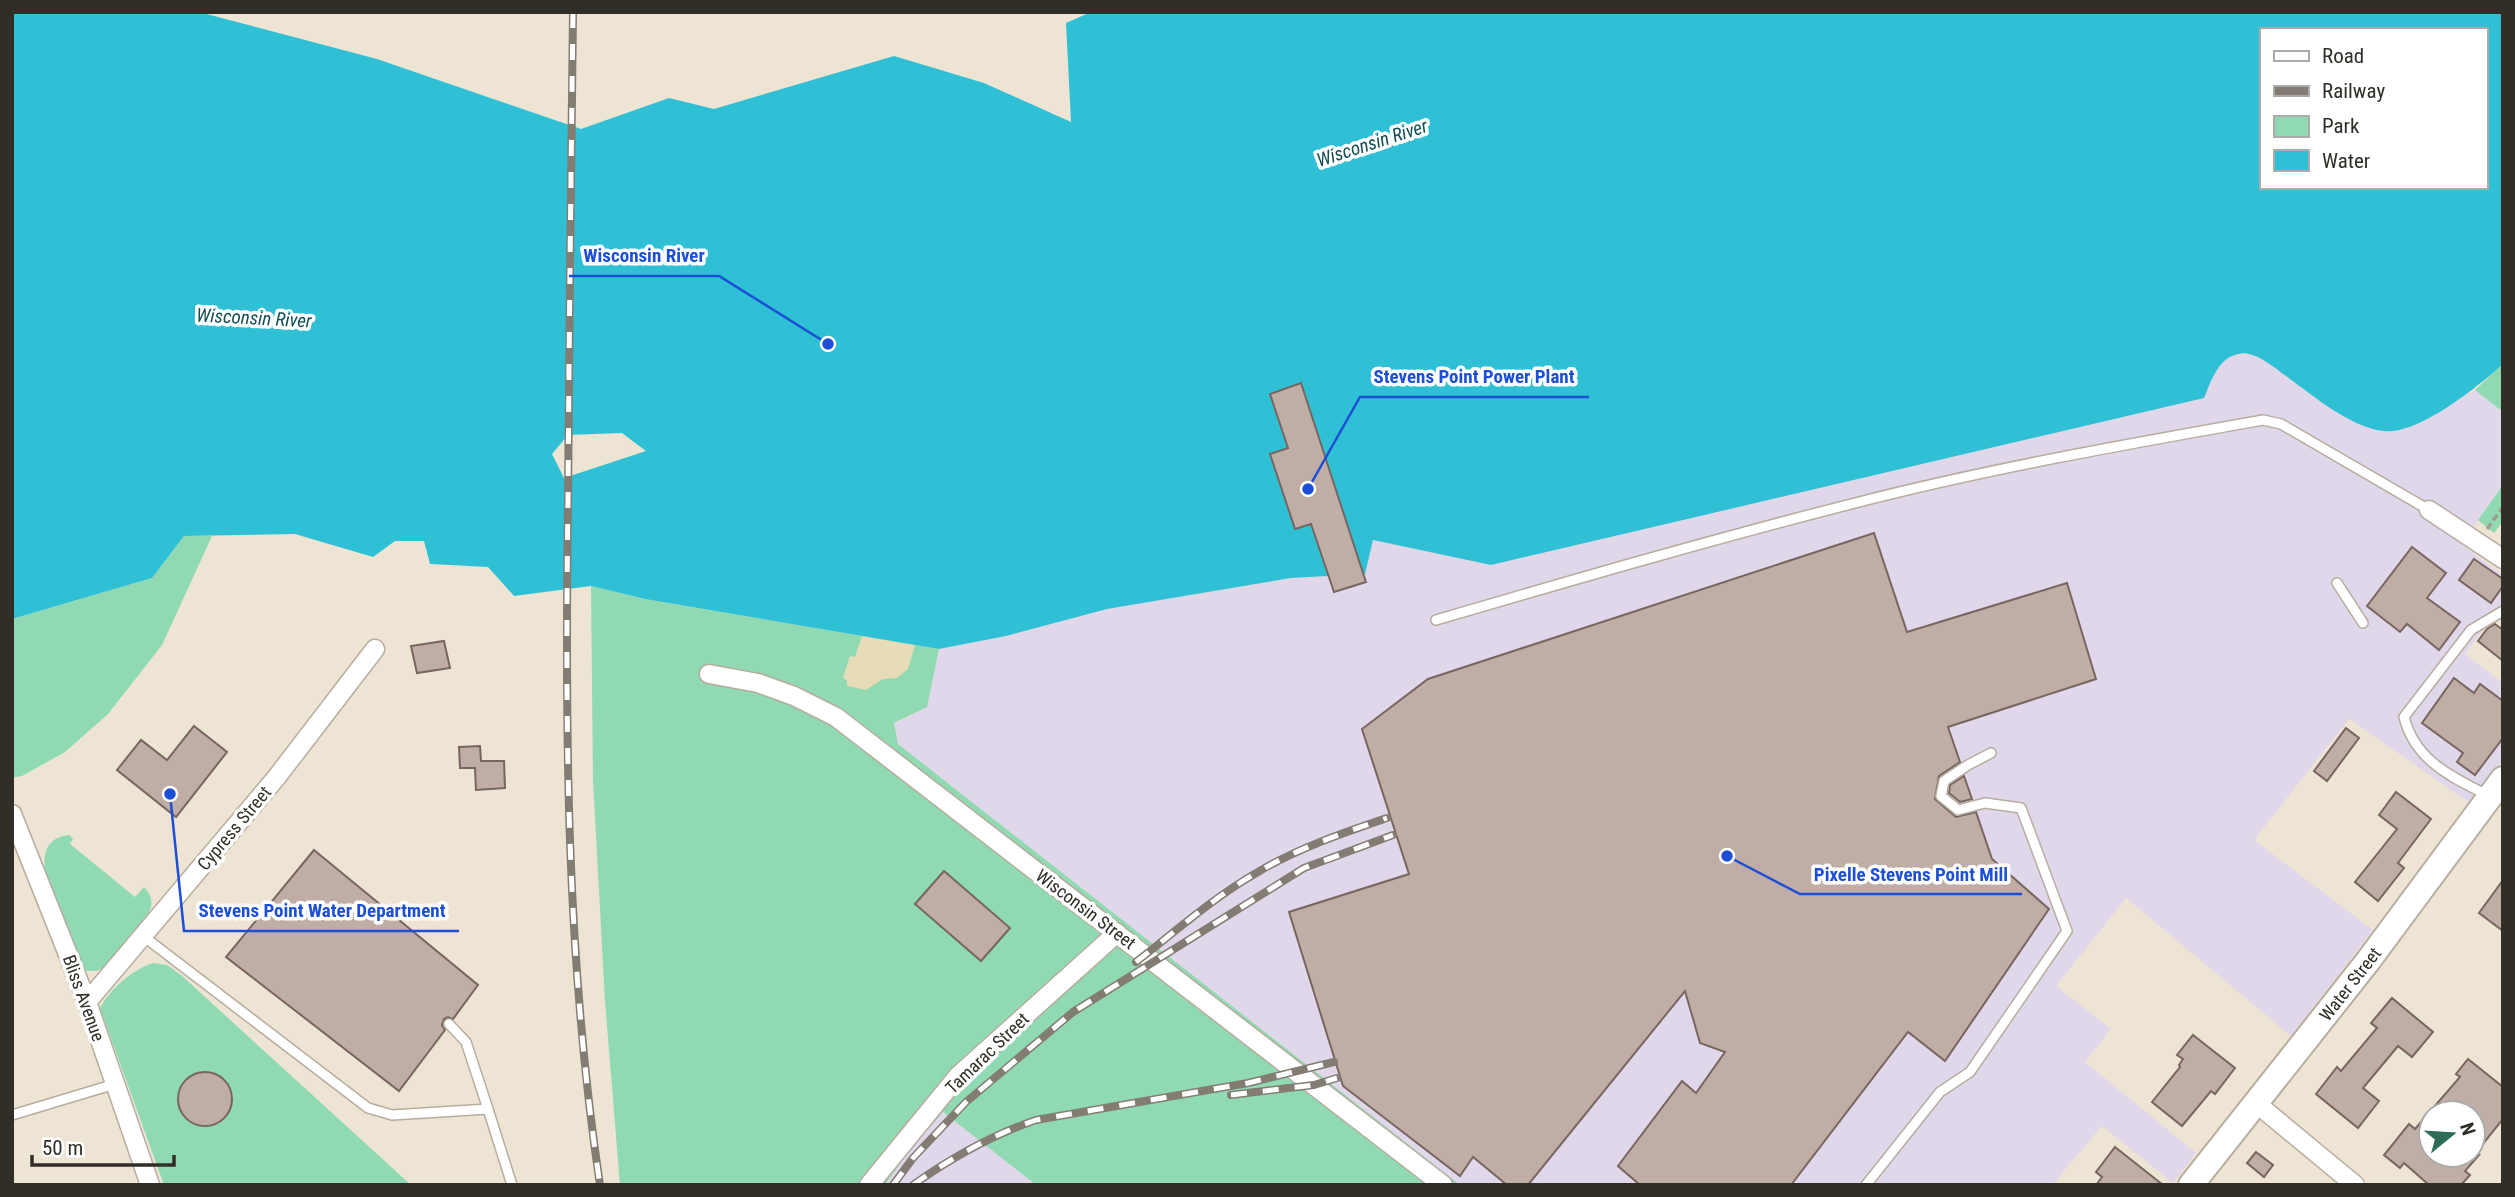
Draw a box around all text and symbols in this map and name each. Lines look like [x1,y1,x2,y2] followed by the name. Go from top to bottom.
[2260,28,2487,189] legend
[2322,44,2364,68] text: Road
[2322,79,2385,103] text: Railway
[1314,114,1431,172] water label: Wisconsin River
[2322,114,2360,138] text: Park
[2322,149,2370,173] text: Water
[569,236,719,276] callout: Wisconsin River
[583,244,705,267] text: Wisconsin River
[196,303,313,333] water label: Wisconsin River
[1360,357,1589,397] callout: Stevens Point Power Plant
[1373,365,1575,388] text: Stevens Point Power Plant
[193,782,275,874] street label: Cypress Street
[1800,854,2022,894] callout: Pixelle Stevens Point Mill
[1814,863,2008,886] text: Pixelle Stevens Point Mill
[1032,865,1140,953] street label: Wisconsin Street
[184,891,459,931] callout: Stevens Point Water Department
[199,899,446,922] text: Stevens Point Water Department
[2315,943,2385,1025] street label: Water Street
[59,952,109,1044] street label: Bliss Avenue
[941,1008,1033,1098] street label: Tamarac Street
[2417,1099,2487,1169] north arrow
[2455,1120,2480,1138] text: N
[32,1124,173,1168] scale bar
[42,1136,83,1160] text: 50 m

